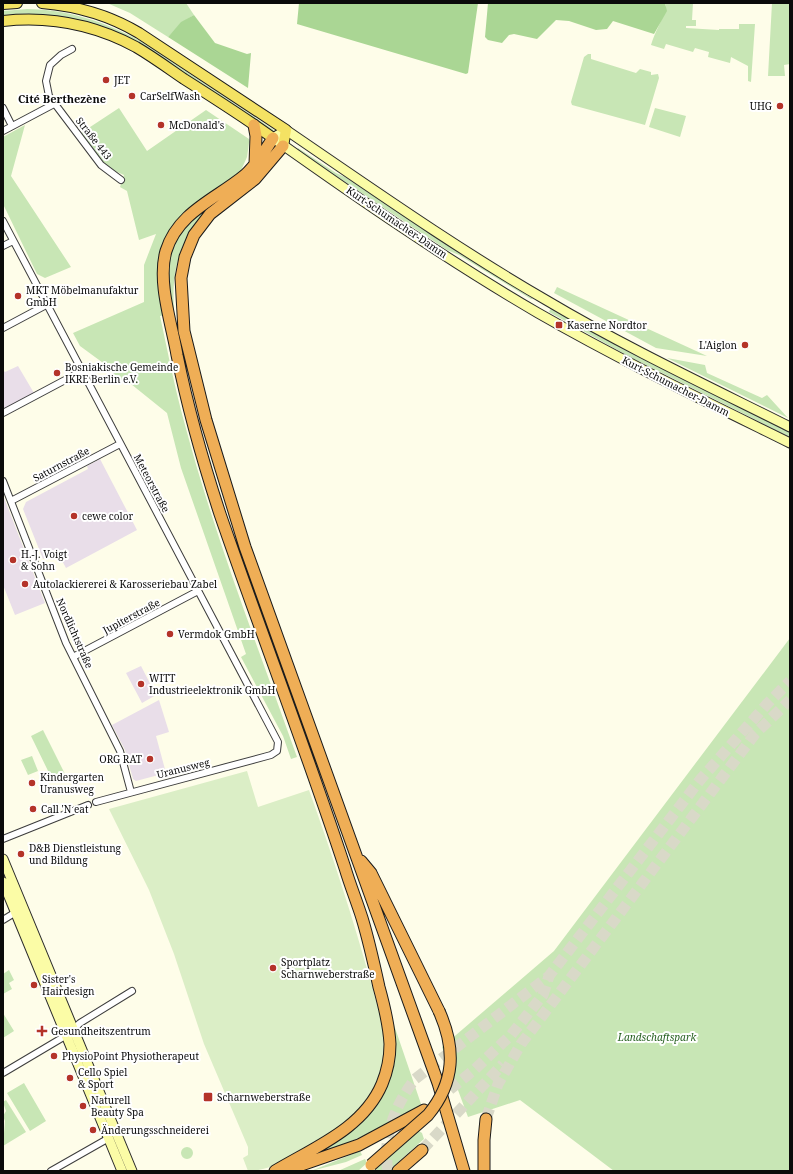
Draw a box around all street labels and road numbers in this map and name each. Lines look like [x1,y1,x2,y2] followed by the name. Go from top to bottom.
[73,114,115,162] street label: Straße 443
[344,183,451,261] street label: Kurt-Schumacher-Damm
[620,353,733,419] street label: Kurt-Schumacher-Damm
[30,443,92,485] street label: Saturnstraße
[131,451,173,515] street label: Meteorstraße
[99,595,162,637] street label: Jupiterstraße
[53,596,97,670] street label: Nordlichtstraße
[155,755,211,781] street label: Uranusweg

